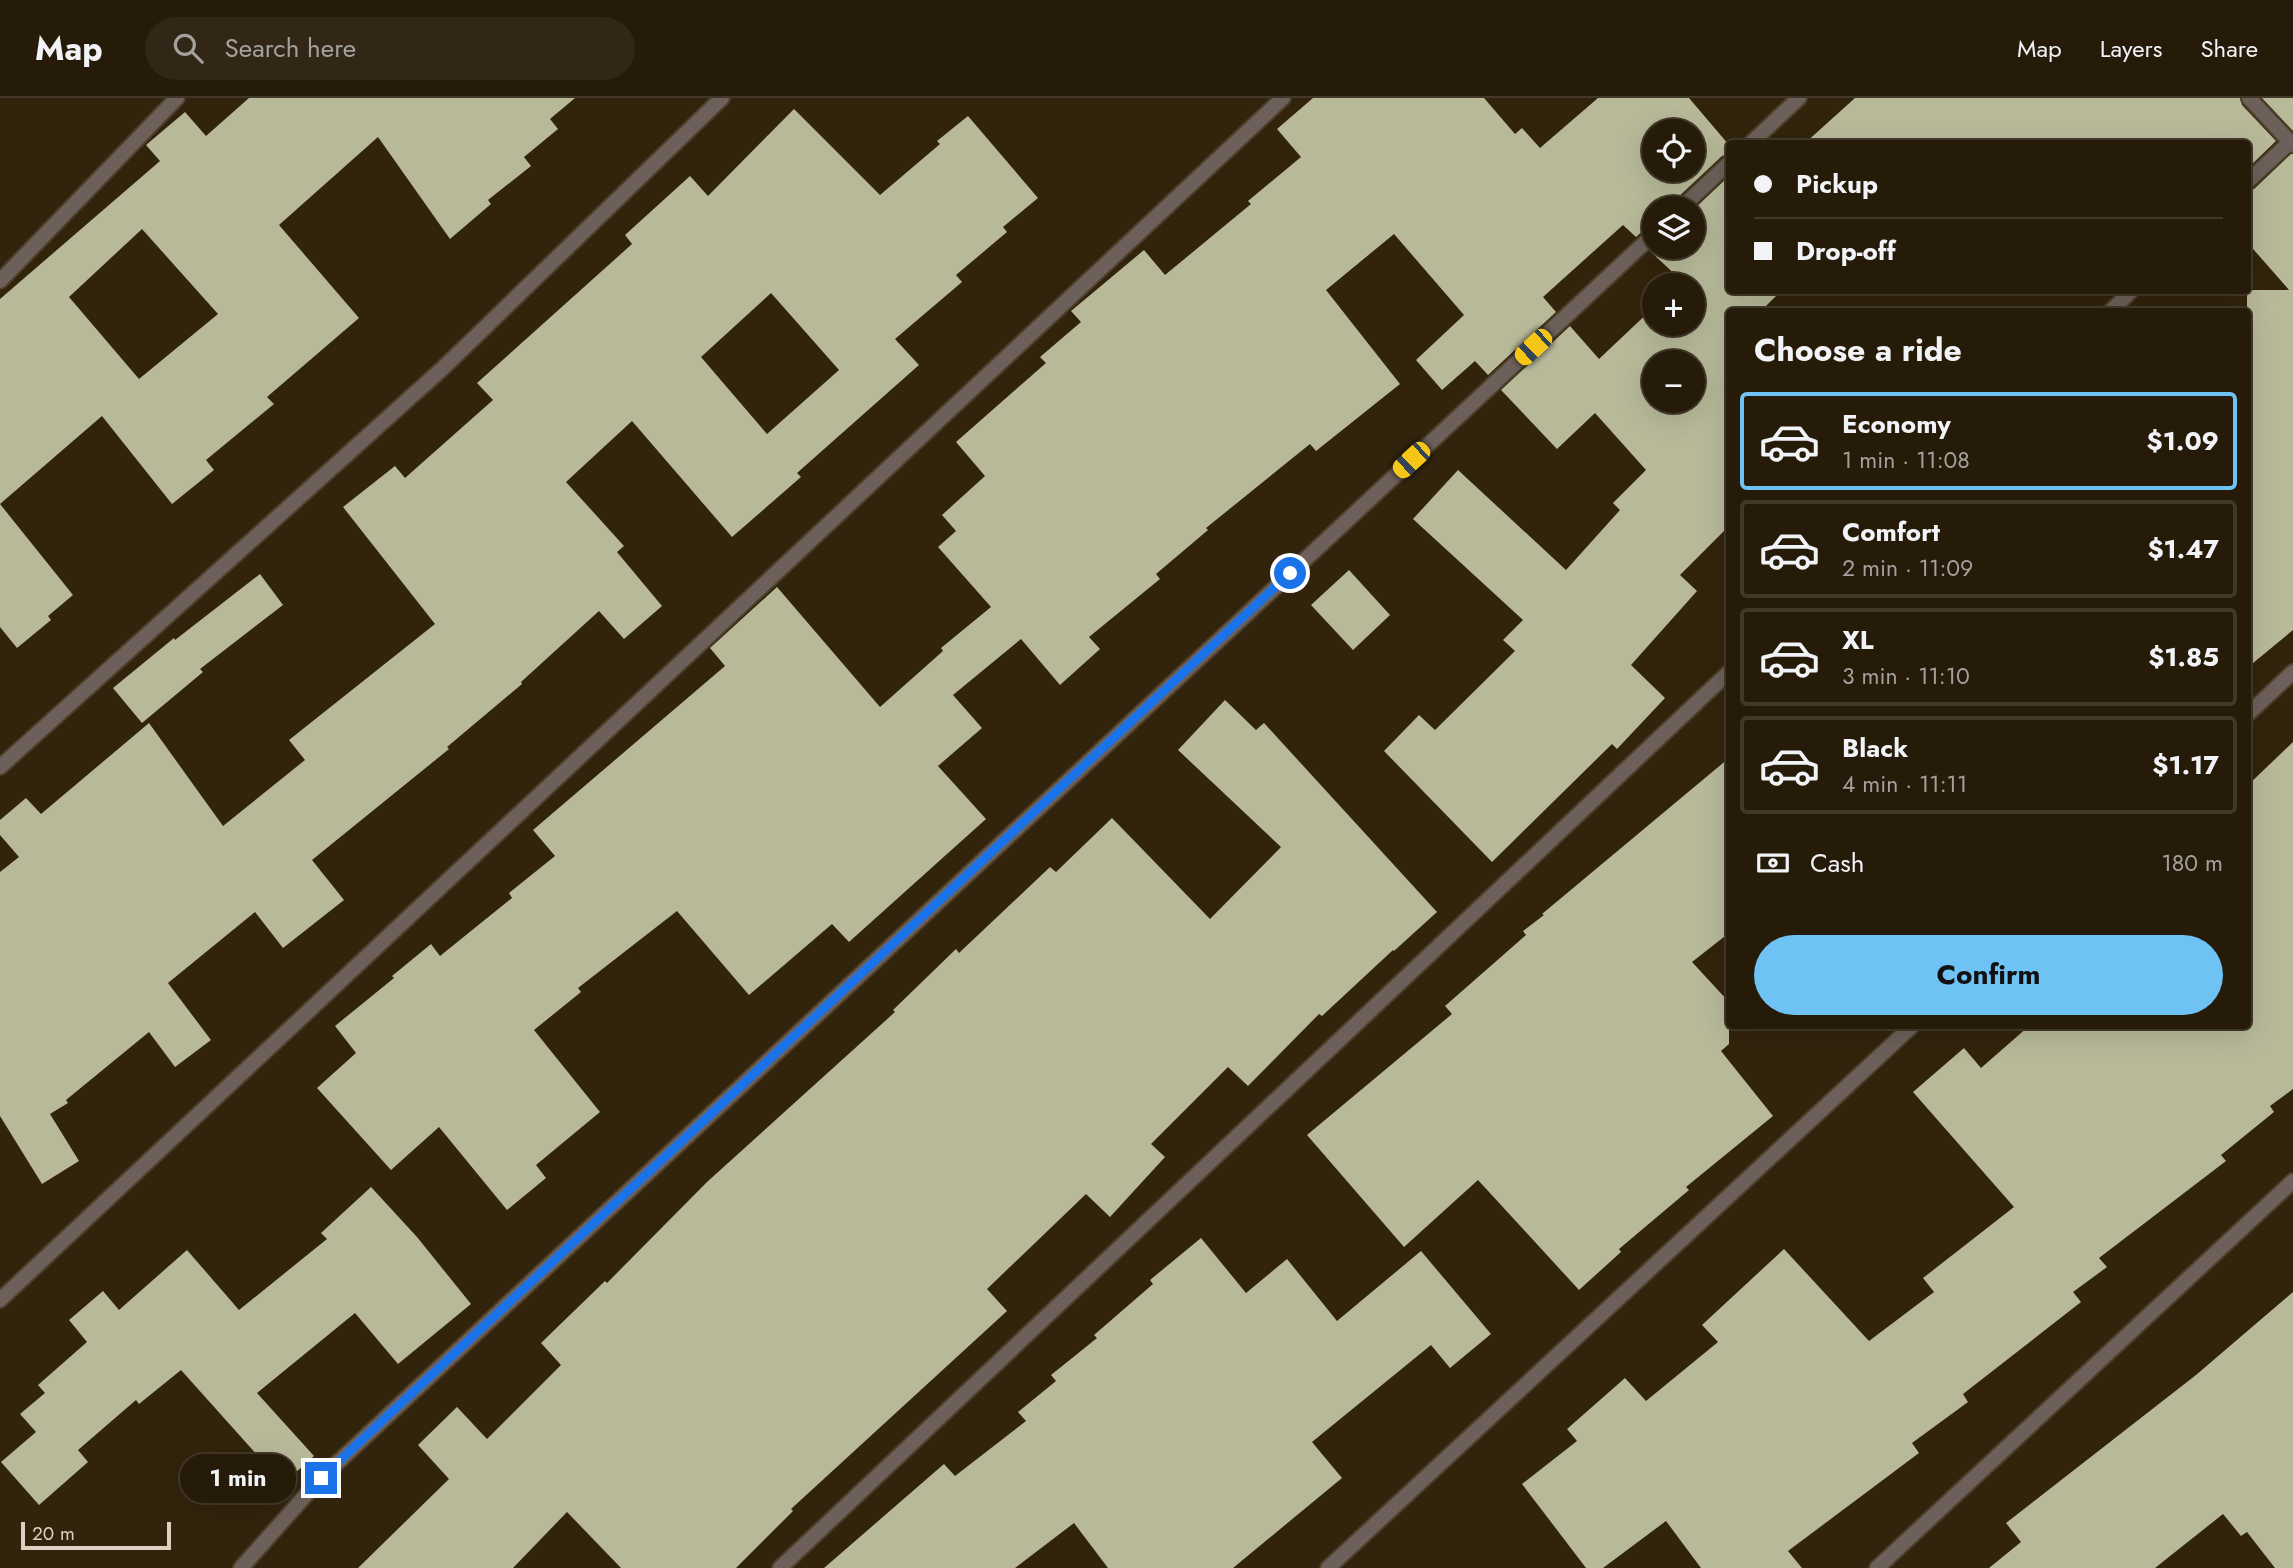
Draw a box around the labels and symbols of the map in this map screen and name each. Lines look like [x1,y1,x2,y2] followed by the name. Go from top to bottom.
[1511,325,1556,369] car
[1389,438,1434,482] car
[1274,557,1306,589] route start
[181,1454,296,1502] callout: 1 min
[305,1462,337,1494] route end
[21,1519,172,1551] scale bar

